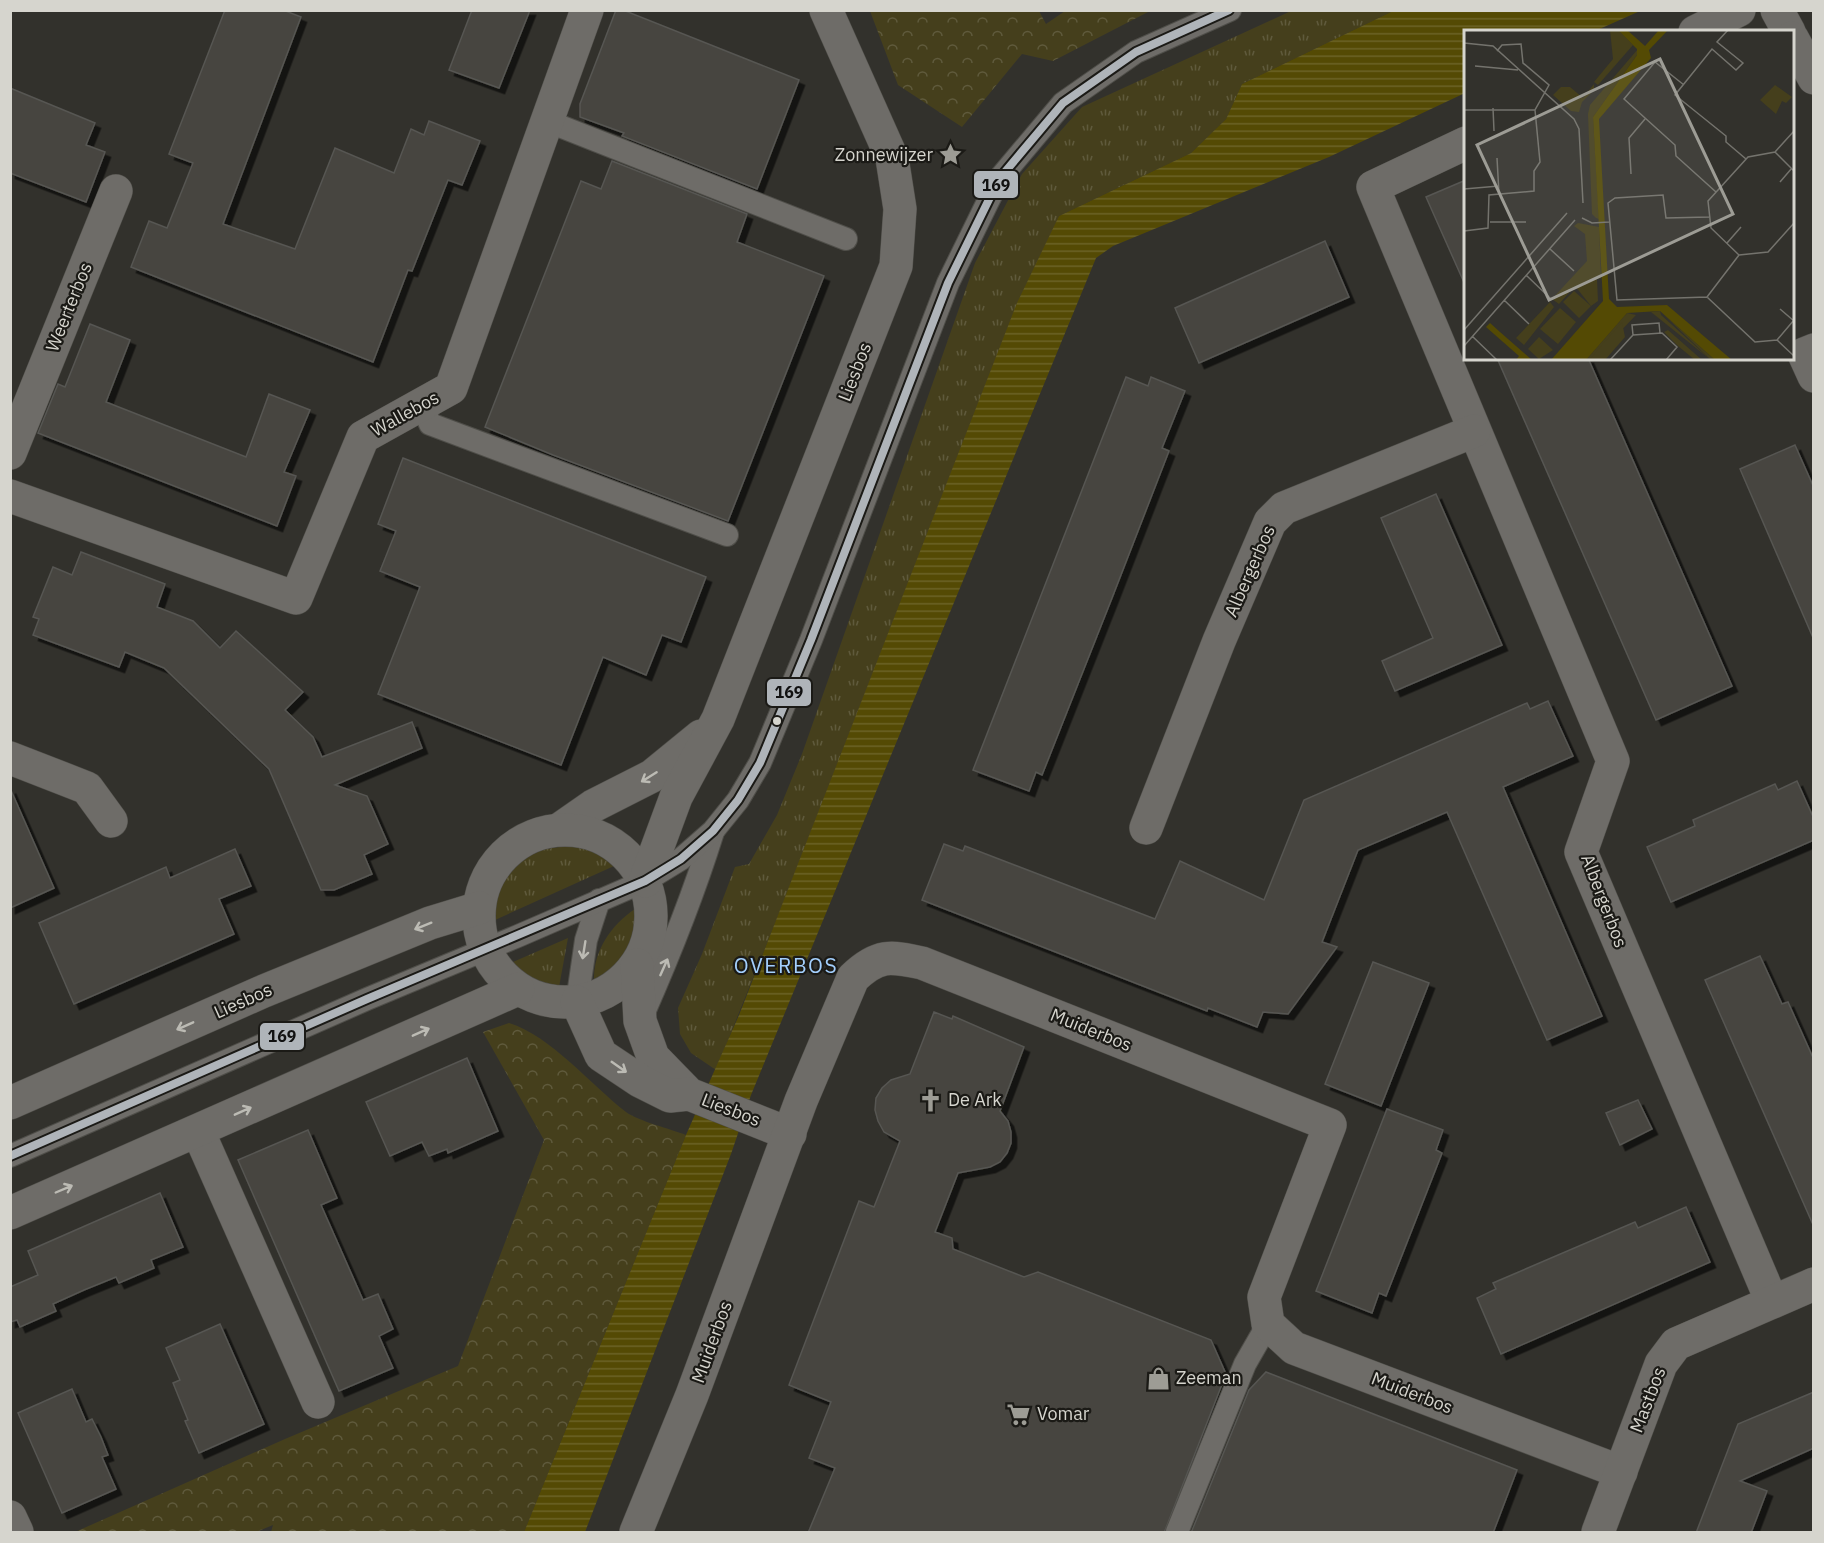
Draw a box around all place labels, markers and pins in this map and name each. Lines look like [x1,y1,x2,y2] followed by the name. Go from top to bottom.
[938,142,964,168] place icon: Zonnewijzer
[835,143,933,166] place label: Zonnewijzer
[771,715,783,727] unlabelled marker
[917,1087,943,1113] church icon: De Ark
[948,1088,1002,1111] place label: De Ark
[1145,1365,1171,1391] shop icon: Zeeman
[1176,1366,1242,1389] place label: Zeeman
[1006,1401,1032,1427] supermarket icon: Vomar
[1037,1402,1090,1425] place label: Vomar

